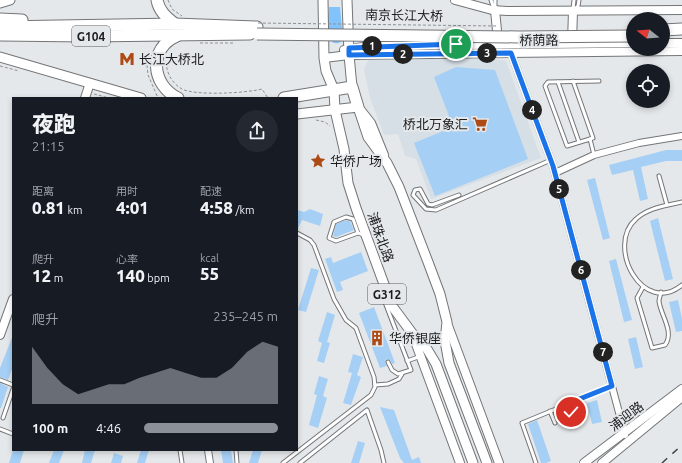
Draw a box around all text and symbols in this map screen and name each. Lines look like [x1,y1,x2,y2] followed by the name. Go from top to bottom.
[365,7,443,23] street label: 南京长江大桥
[626,12,670,56] north arrow
[626,12,670,108] map controls
[72,26,110,46] road number: G104
[439,27,473,61] pin
[445,33,467,55] icon: arrive
[519,33,559,47] street label: 桥荫路
[362,36,382,56] pin: 1
[369,40,375,52] text: 1
[477,43,497,63] pin: 3
[393,44,413,64] pin: 2
[484,47,490,59] text: 3
[400,48,406,60] text: 2
[118,50,136,68] metro station icon: 长江大桥北
[139,52,204,66] place label: 长江大桥北
[626,64,670,108] button: locate
[522,100,542,120] pin: 4
[529,104,535,116] text: 4
[236,110,278,152] button: share
[32,111,76,136] text: 夜跑
[471,115,489,133] supermarket icon: 桥北万象汇
[403,117,468,131] place label: 桥北万象汇
[32,139,65,153] text: 21:15
[309,152,327,170] place icon: 华侨广场
[330,154,382,168] place label: 华侨广场
[549,179,569,199] pin: 5
[556,183,562,195] text: 5
[32,185,54,197] text: 距离
[116,185,138,197] text: 用时
[200,185,222,197] text: 配速
[32,198,65,217] text: 0.81
[116,198,149,217] text: 4:01
[200,198,233,217] text: 4:58
[65,204,83,216] text: km
[233,204,255,216] text: /km
[366,210,396,264] street label: 浦珠北路
[200,252,219,264] text: kcal
[32,253,54,265] text: 爬升
[116,253,138,265] text: 心率
[571,260,591,280] pin: 6
[200,264,219,283] text: 55
[578,264,584,276] text: 6
[32,266,51,285] text: 12
[116,266,145,285] text: 140
[51,272,63,284] text: m
[145,272,170,284] text: bpm
[368,284,406,304] road number: G312
[213,309,278,323] text: 235–245 m
[32,312,58,326] text: 爬升
[368,329,386,347] building icon: 华侨银座
[389,331,441,345] place label: 华侨银座
[593,342,613,362] pin: 7
[600,346,606,358] text: 7
[554,395,588,429] pin
[606,399,646,433] street label: 浦迎路
[560,401,582,423] icon: check
[32,421,68,435] text: 100 m
[96,421,121,435] text: 4:46

